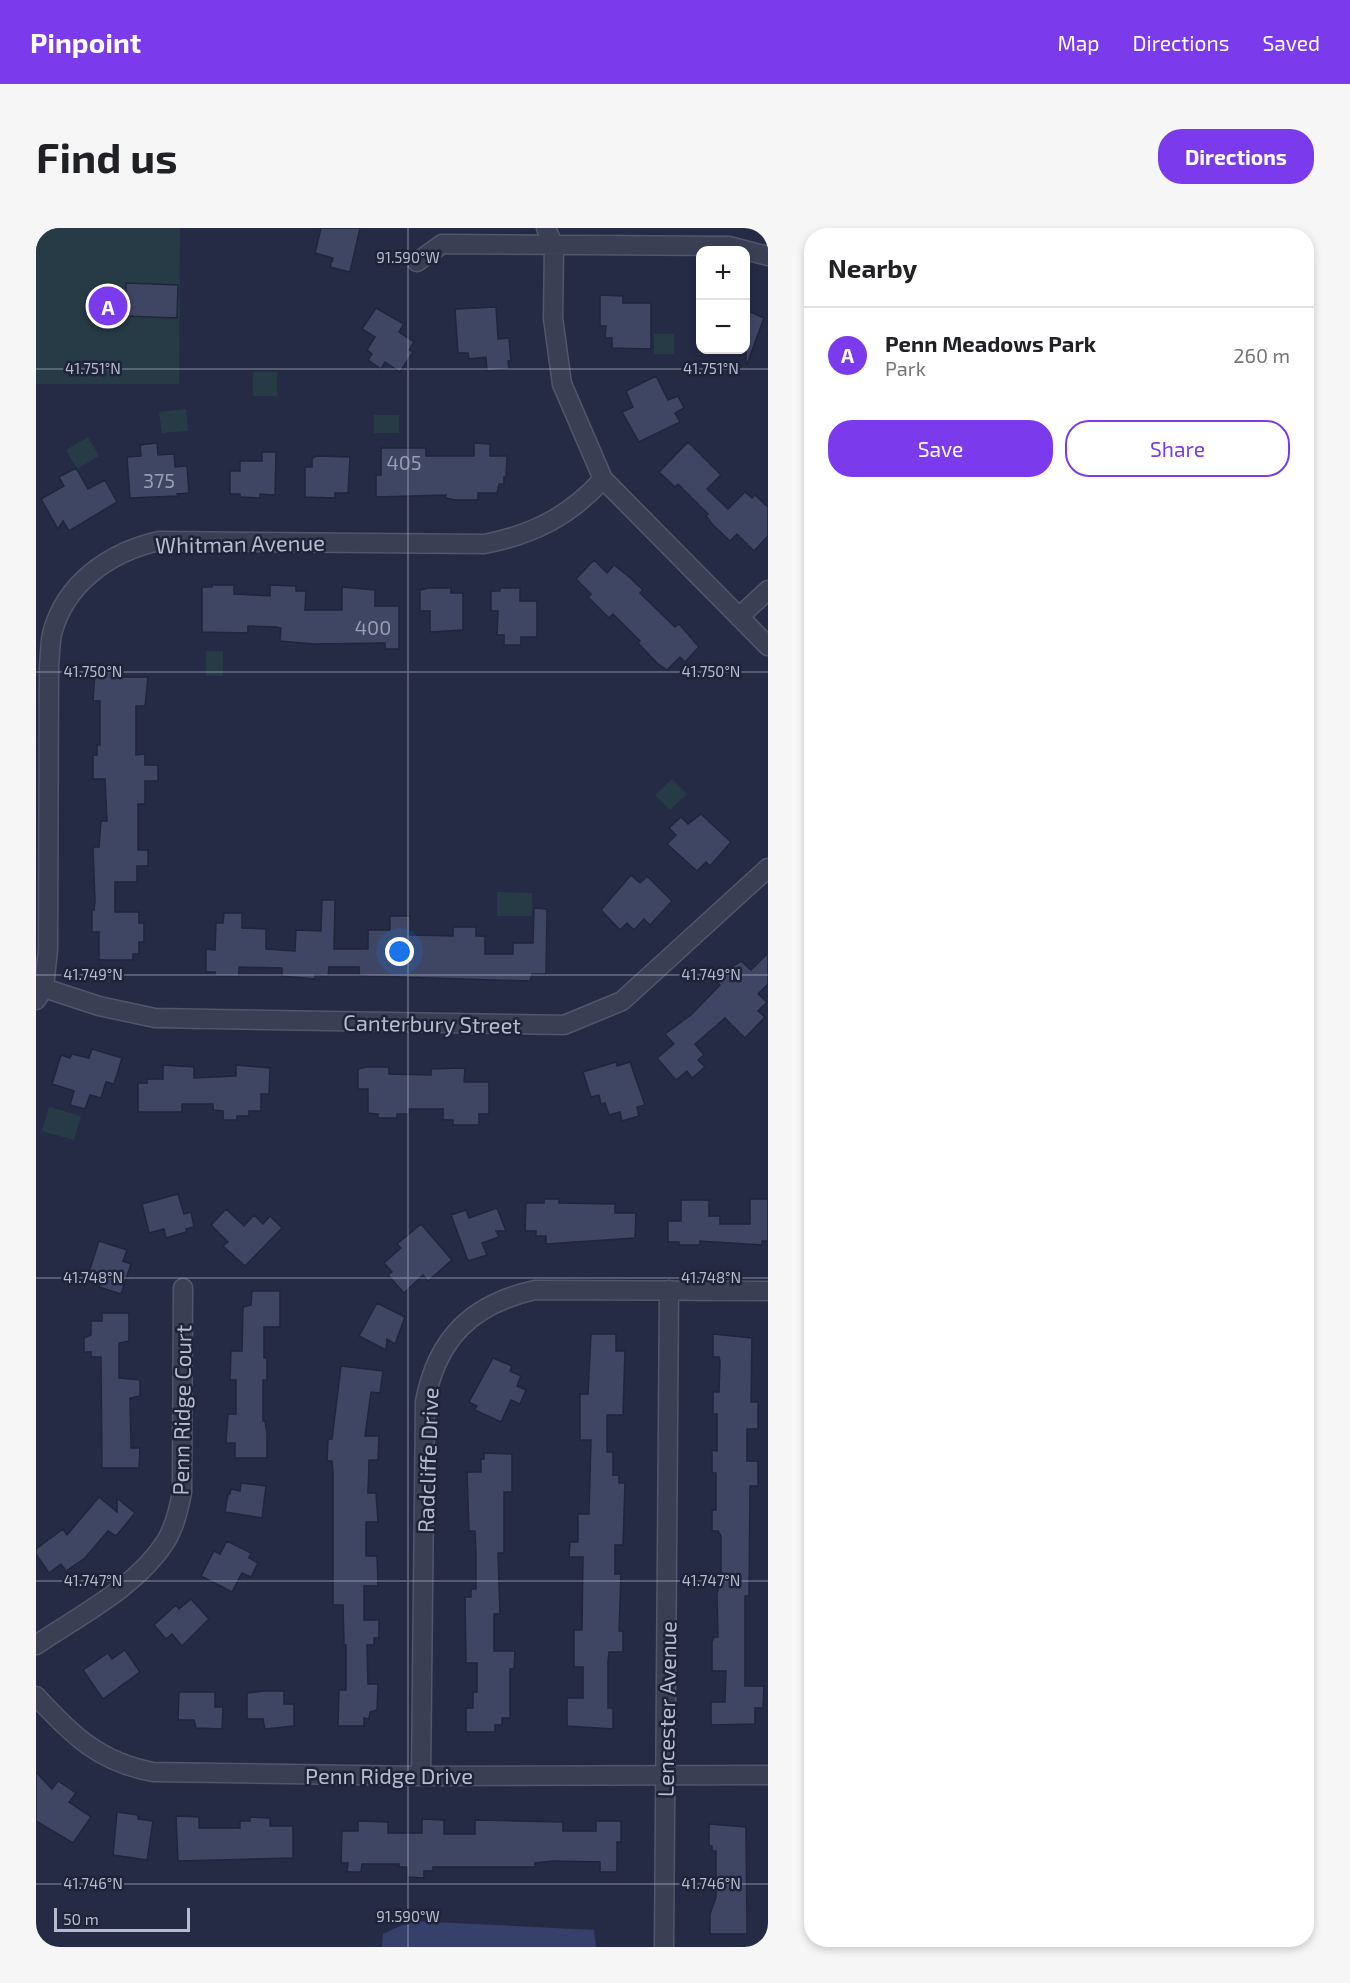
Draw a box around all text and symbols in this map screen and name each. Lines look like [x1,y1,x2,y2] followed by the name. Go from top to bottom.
[30,25,141,59] text: Pinpoint
[1057,30,1100,55] text: Map
[1133,30,1229,55] text: Directions
[1262,30,1320,55] text: Saved
[1158,129,1314,184] button: Directions
[36,131,178,181] text: Find us
[696,246,750,354] map controls
[696,246,750,300] button: +
[376,248,440,266] text: 91.590°W
[828,252,917,283] text: Nearby
[88,284,128,328] pin: A
[696,300,750,354] button: −
[885,330,1096,356] text: Penn Meadows Park
[841,343,854,367] text: A
[1233,343,1290,367] text: 260 m
[885,356,926,380] text: Park
[65,359,121,377] text: 41.751°N
[683,359,739,377] text: 41.751°N
[828,420,1053,477] button: Save
[1065,420,1290,477] button: Share
[386,450,422,474] house number: 405
[143,468,175,492] house number: 375
[155,529,325,557] street label: Whitman Avenue
[355,615,391,639] house number: 400
[64,662,122,680] text: 41.750°N
[682,662,740,680] text: 41.750°N
[385,937,414,966] your location
[63,965,123,983] text: 41.749°N
[681,965,741,983] text: 41.749°N
[343,1008,521,1038] street label: Canterbury Street
[63,1268,123,1286] text: 41.748°N
[681,1268,741,1286] text: 41.748°N
[167,1325,195,1495] street label: Penn Ridge Court
[411,1387,443,1533] street label: Radcliffe Drive
[64,1571,122,1589] text: 41.747°N
[682,1571,740,1589] text: 41.747°N
[651,1621,681,1797] street label: Lencester Avenue
[305,1762,473,1788] street label: Penn Ridge Drive
[63,1874,123,1892] text: 41.746°N
[681,1874,741,1892] text: 41.746°N
[54,1905,190,1932] scale bar
[376,1907,440,1925] text: 91.590°W
[63,1909,99,1928] text: 50 m

